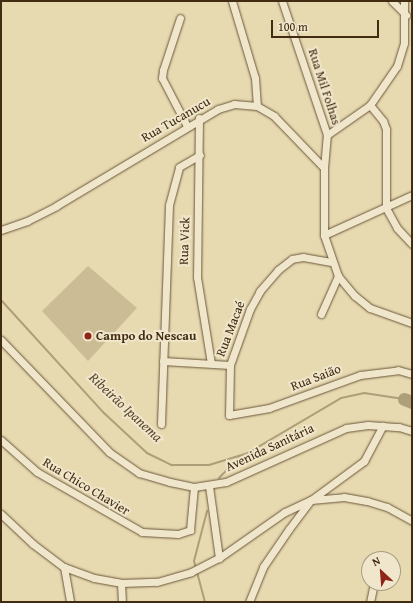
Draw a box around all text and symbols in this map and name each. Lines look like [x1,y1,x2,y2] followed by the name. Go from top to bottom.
[273,12,381,38] scale bar
[278,18,308,35] text: 100 m
[304,47,344,127] street label: Rua Mil Folhas
[139,94,213,146] street label: Rua Tucanucu
[176,217,194,265] street label: Rua Vick
[213,299,249,359] street label: Rua Macaé
[96,328,196,344] place label: Campo do Nescau
[83,331,93,341] marker: Campo do Nescau
[289,361,343,395] street label: Rua Saião
[86,369,166,445] water label: Ribeirão Ipanema
[223,421,317,475] street label: Avenida Sanitária
[40,455,132,519] street label: Rua Chico Chavier
[361,551,401,591] north arrow
[369,552,383,570] text: N

